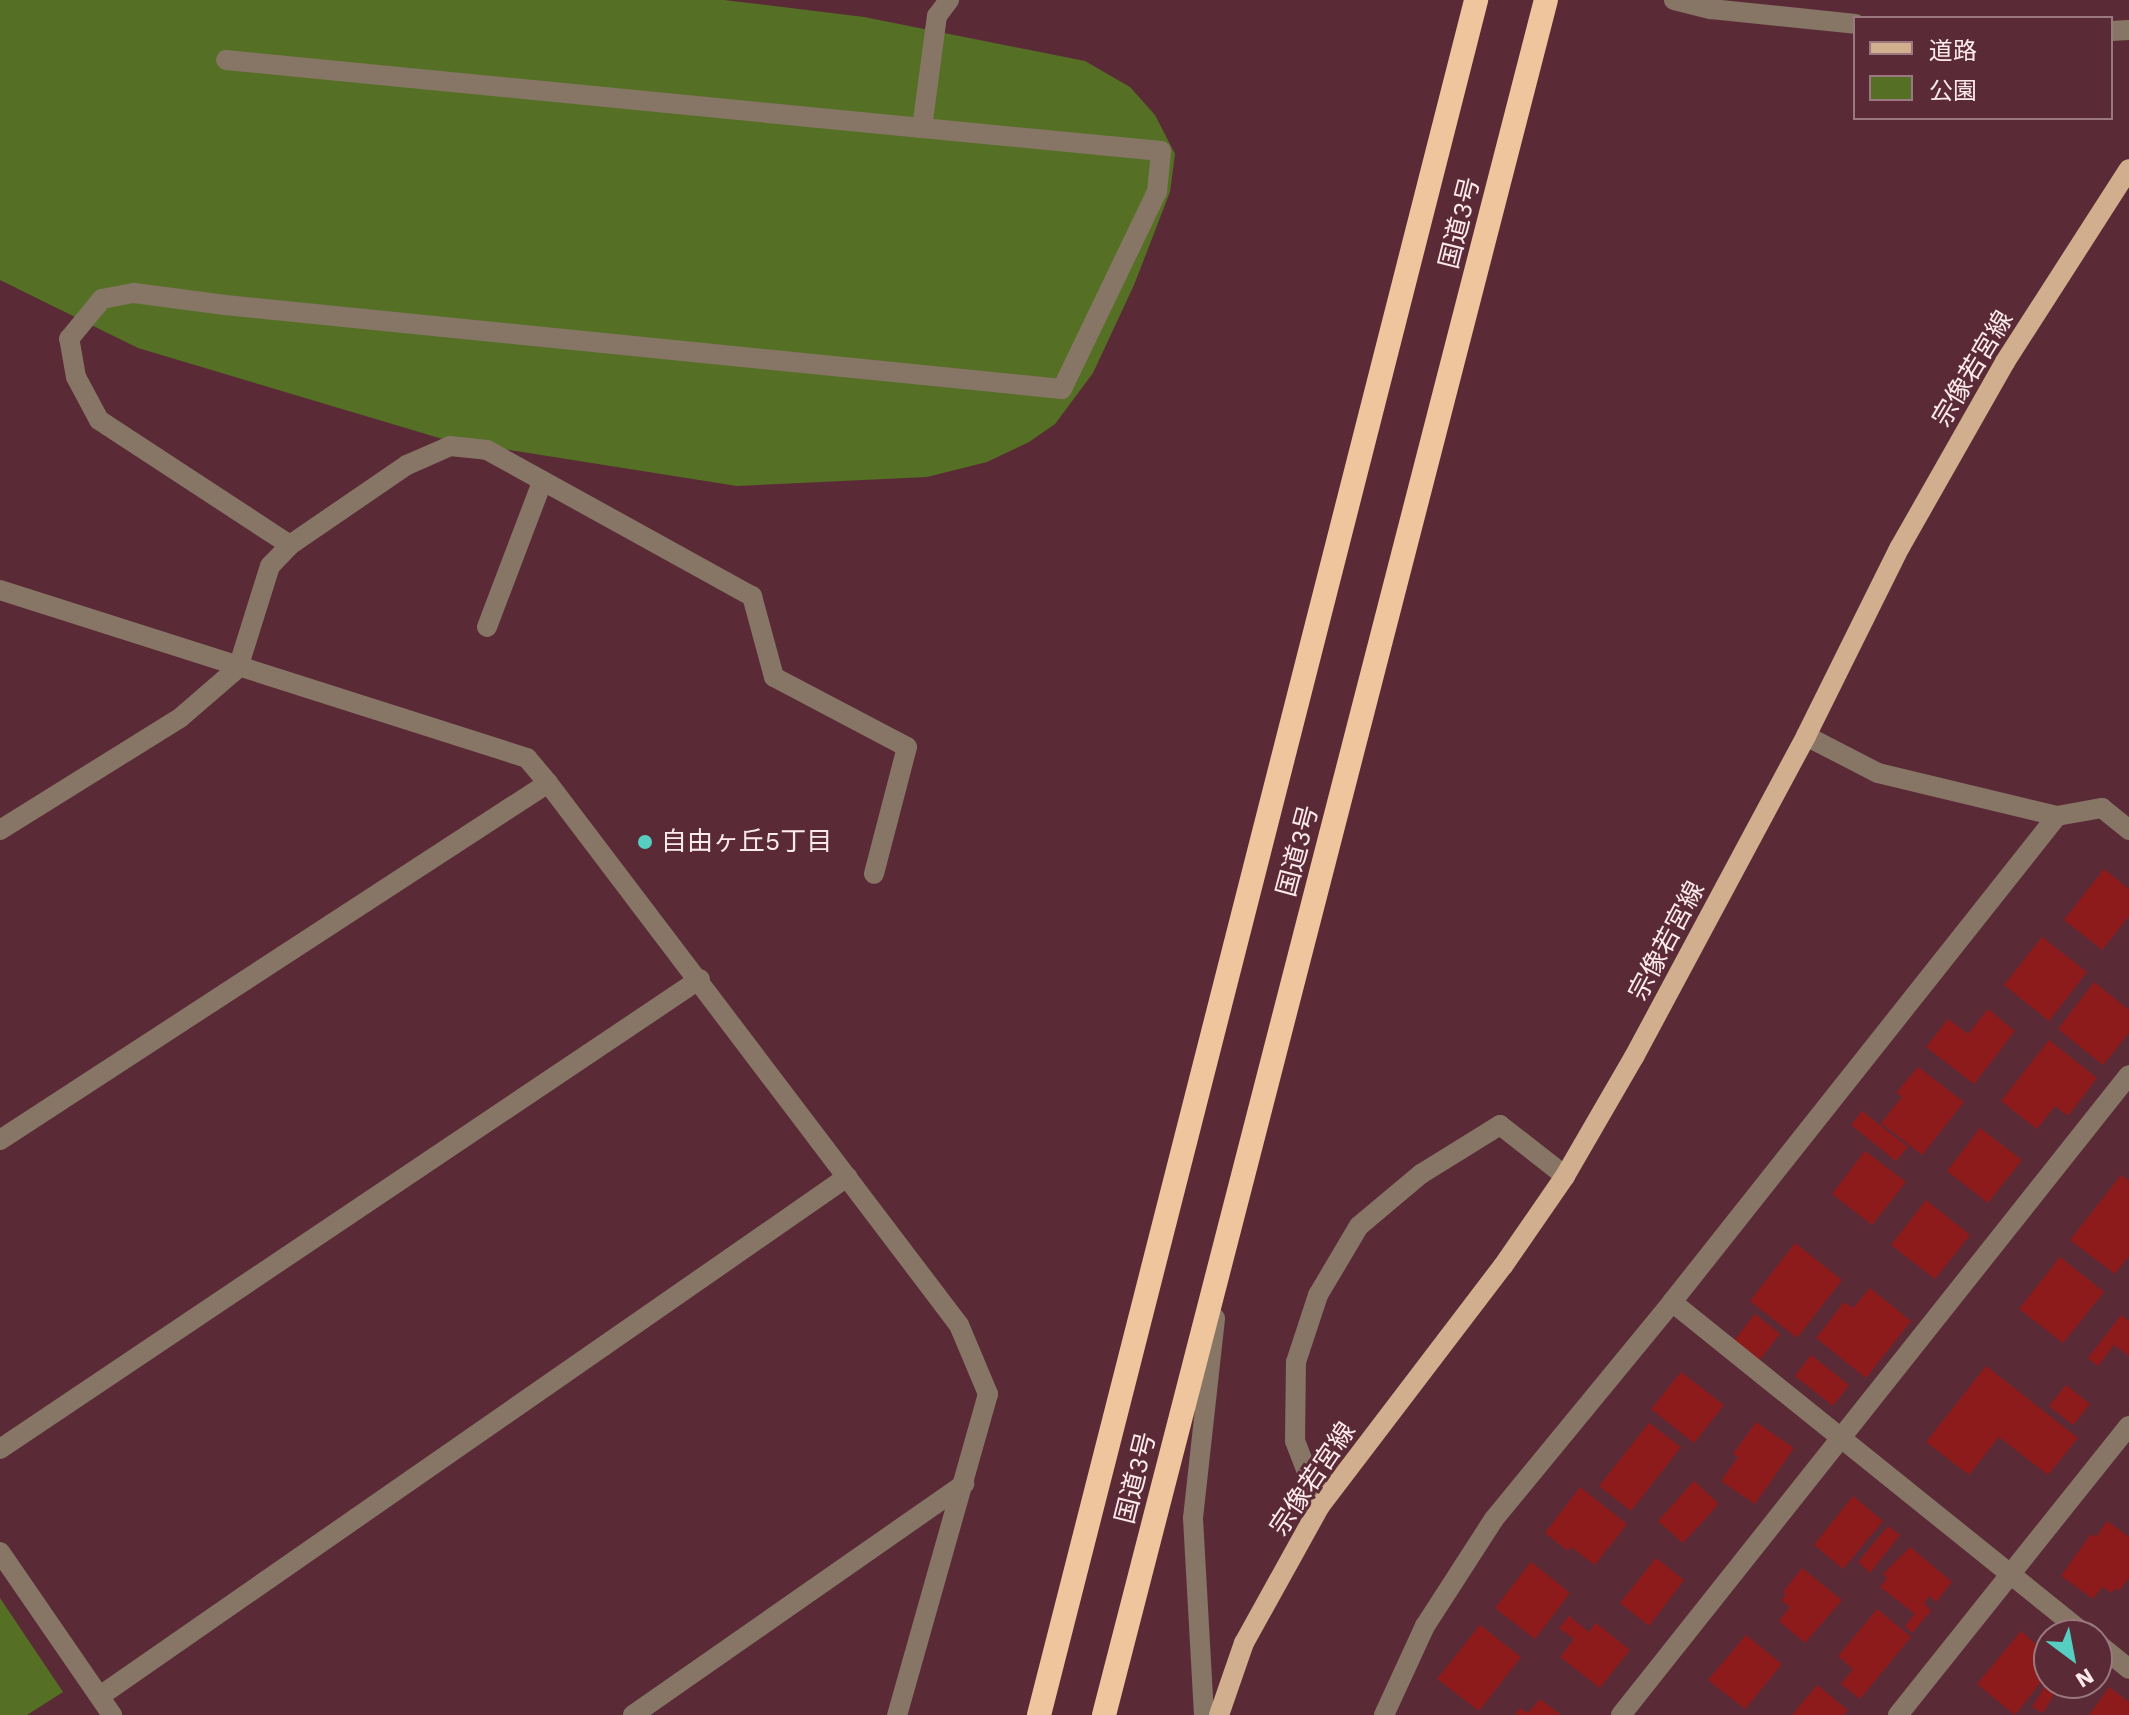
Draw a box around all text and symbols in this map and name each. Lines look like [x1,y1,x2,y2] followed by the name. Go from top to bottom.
[1853,16,2113,120] legend
[1929,37,1977,65] text: 道路
[1929,77,1977,105] text: 公園
[1434,174,1486,272] street label: 国道3号
[1926,305,2020,433] street label: 宗像若宮線
[1271,802,1325,900] street label: 国道3号
[661,826,832,858] place label: 自由ヶ丘5丁目
[636,833,654,851] marker: 自由ヶ丘5丁目
[1623,876,1711,1006] street label: 宗像若宮線
[1264,1416,1362,1542] street label: 宗像若宮線
[1110,1429,1162,1527] street label: 国道3号
[2033,1619,2113,1699] north arrow
[2071,1663,2098,1693] text: N

